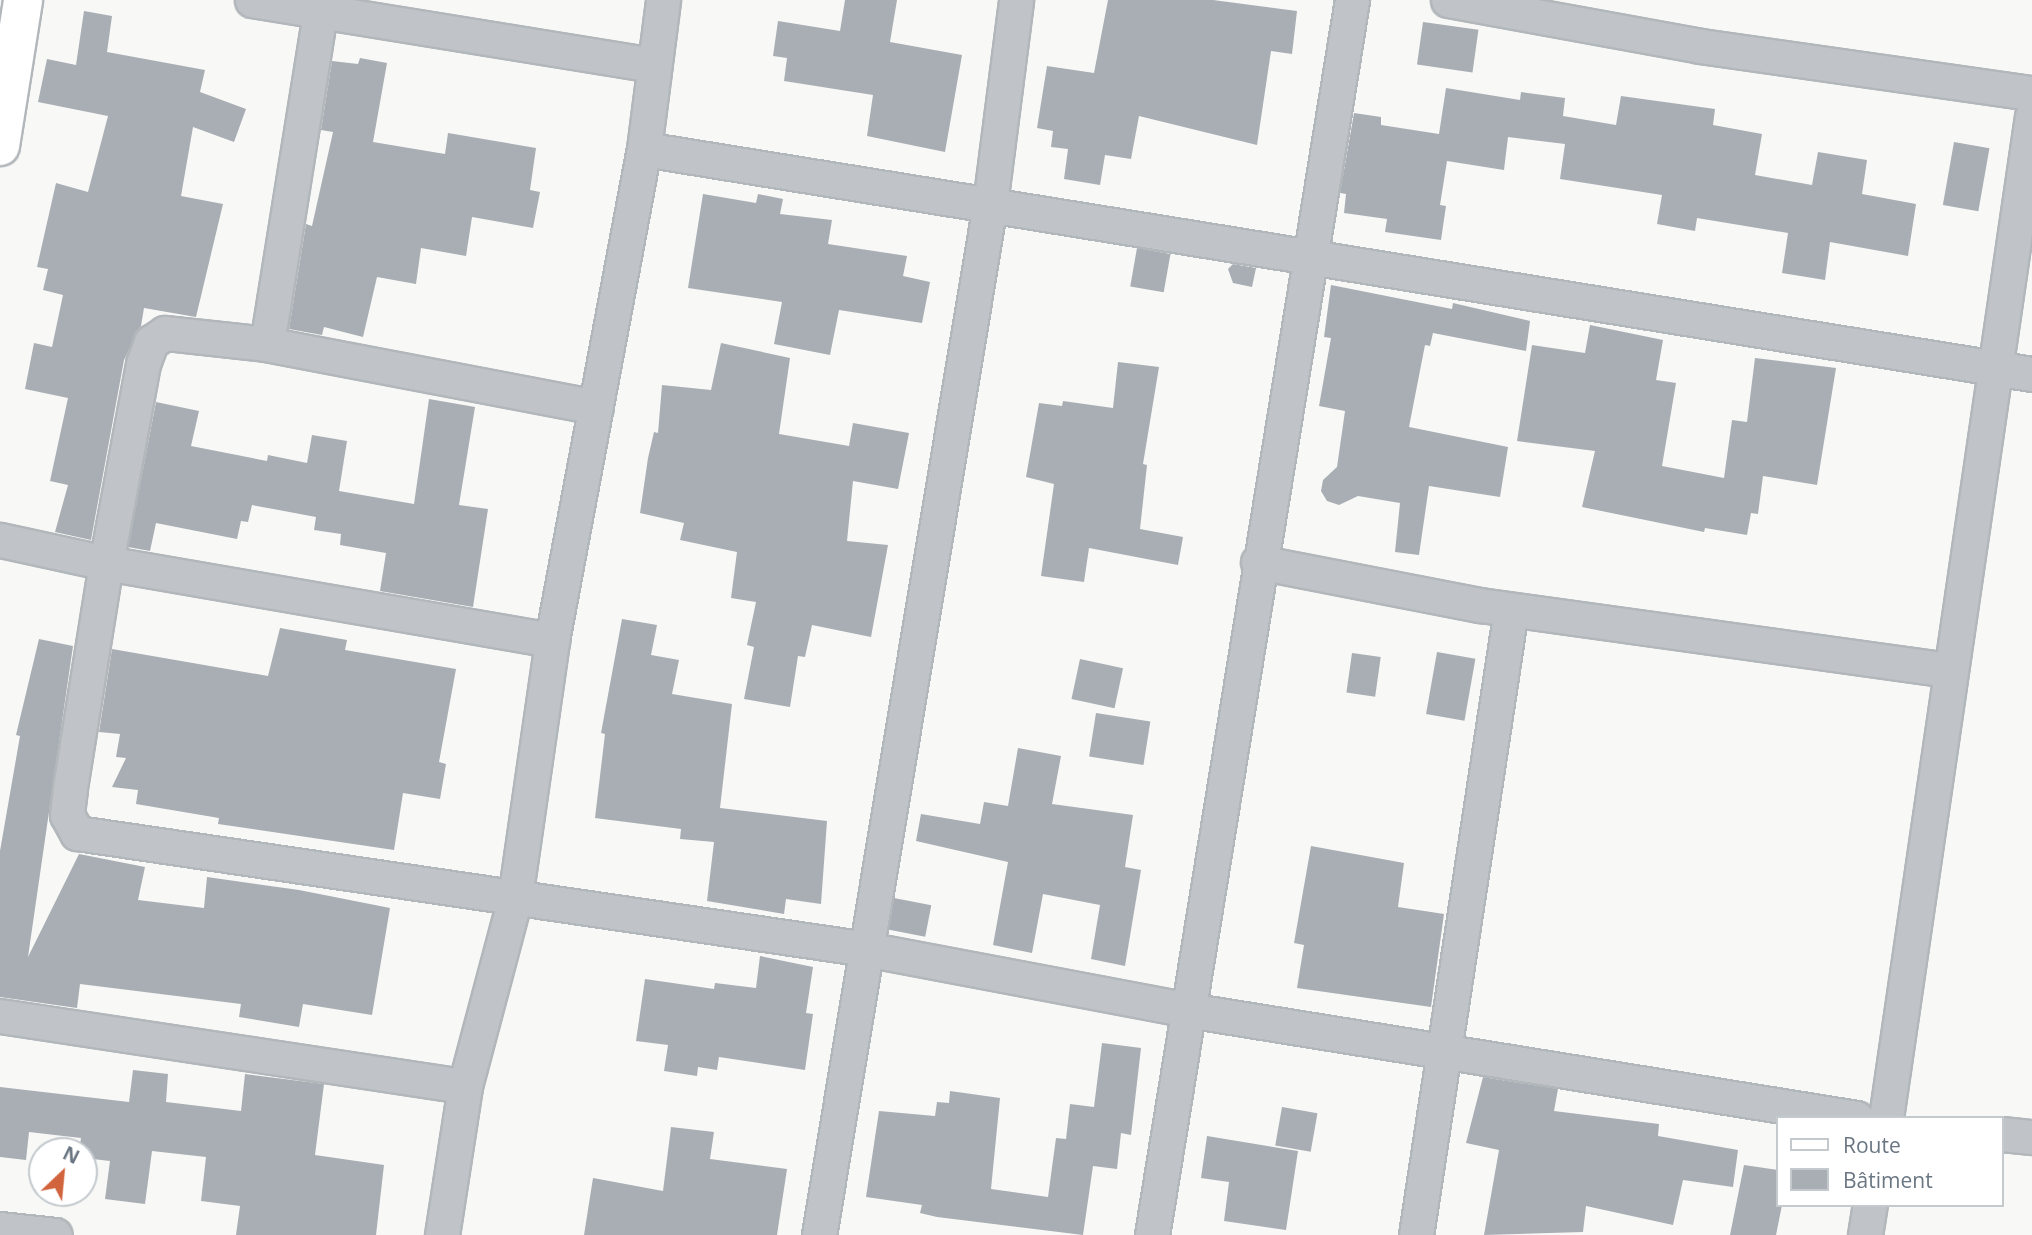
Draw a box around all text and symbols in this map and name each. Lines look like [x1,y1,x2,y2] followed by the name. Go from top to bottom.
[1776,1116,2004,1207] legend
[1843,1131,1901,1159] text: Route
[28,1137,98,1207] north arrow
[59,1140,84,1170] text: N
[1843,1166,1933,1194] text: Bâtiment

